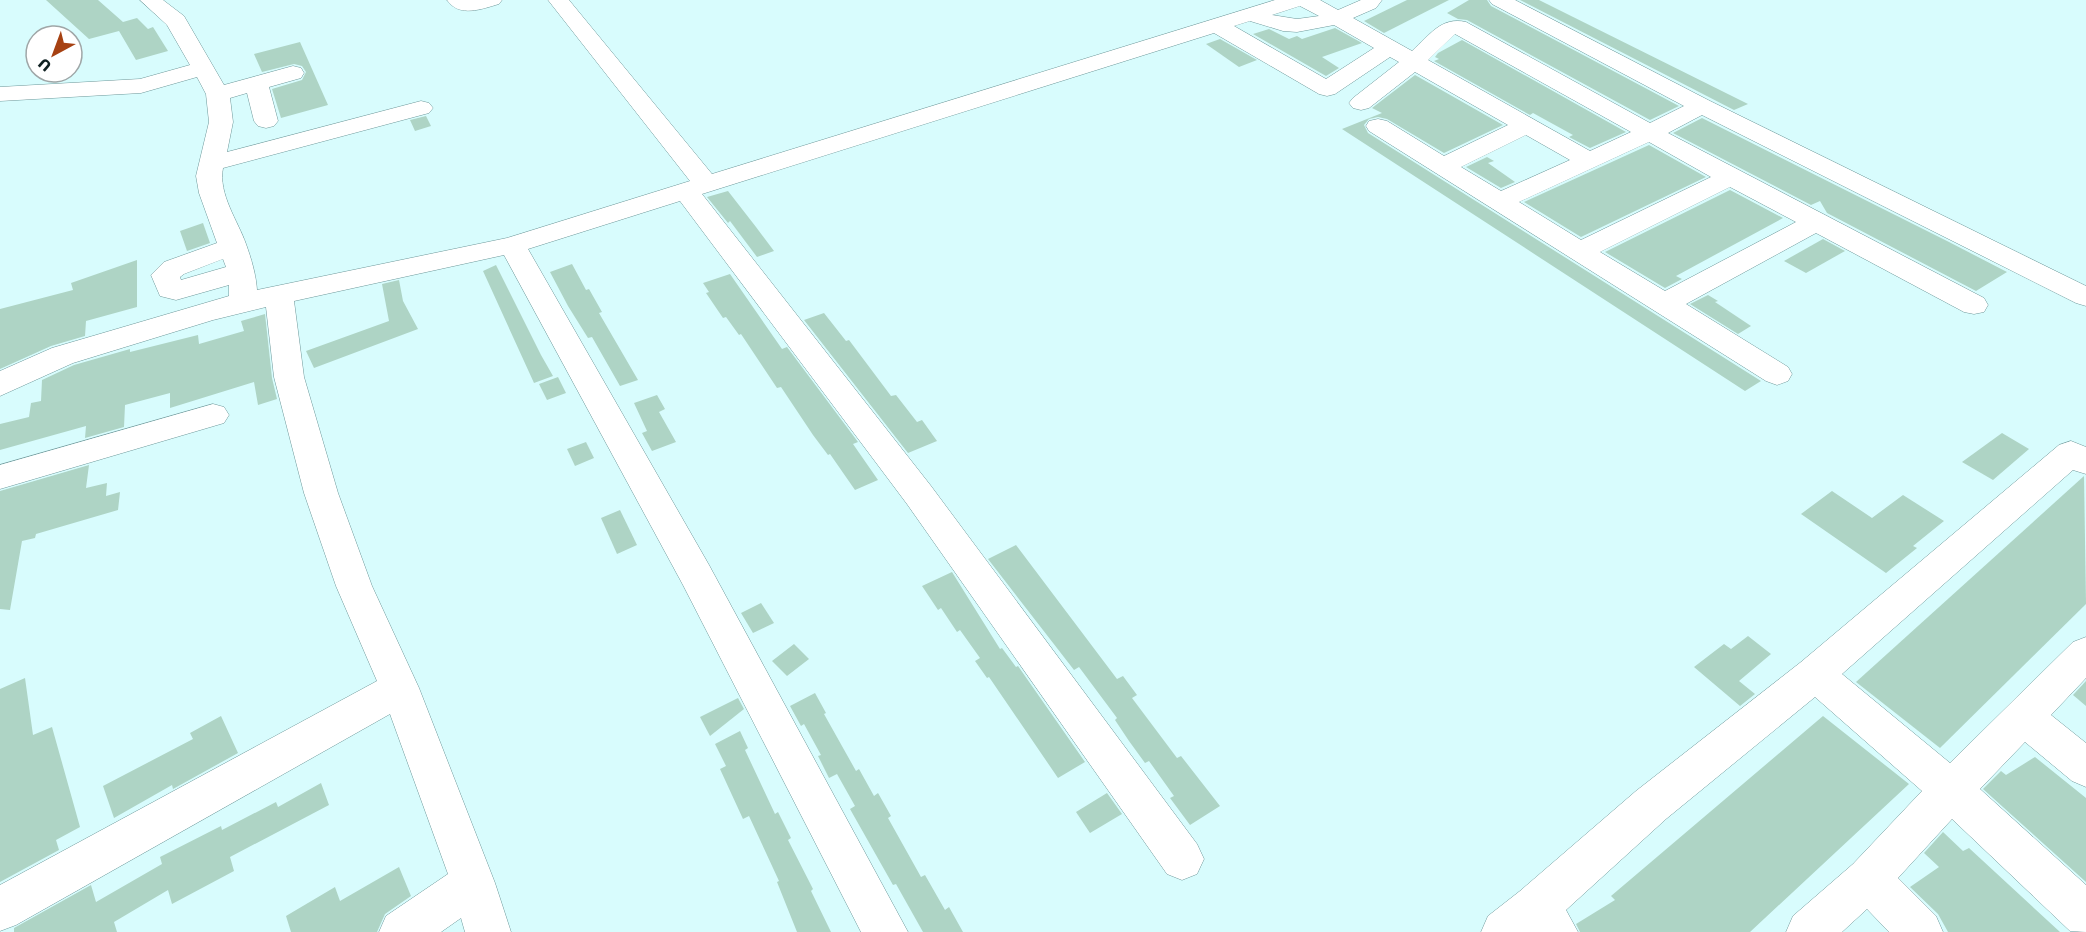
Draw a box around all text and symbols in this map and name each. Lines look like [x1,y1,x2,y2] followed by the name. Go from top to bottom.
[24,24,84,84] north arrow
[34,54,55,76] text: U

